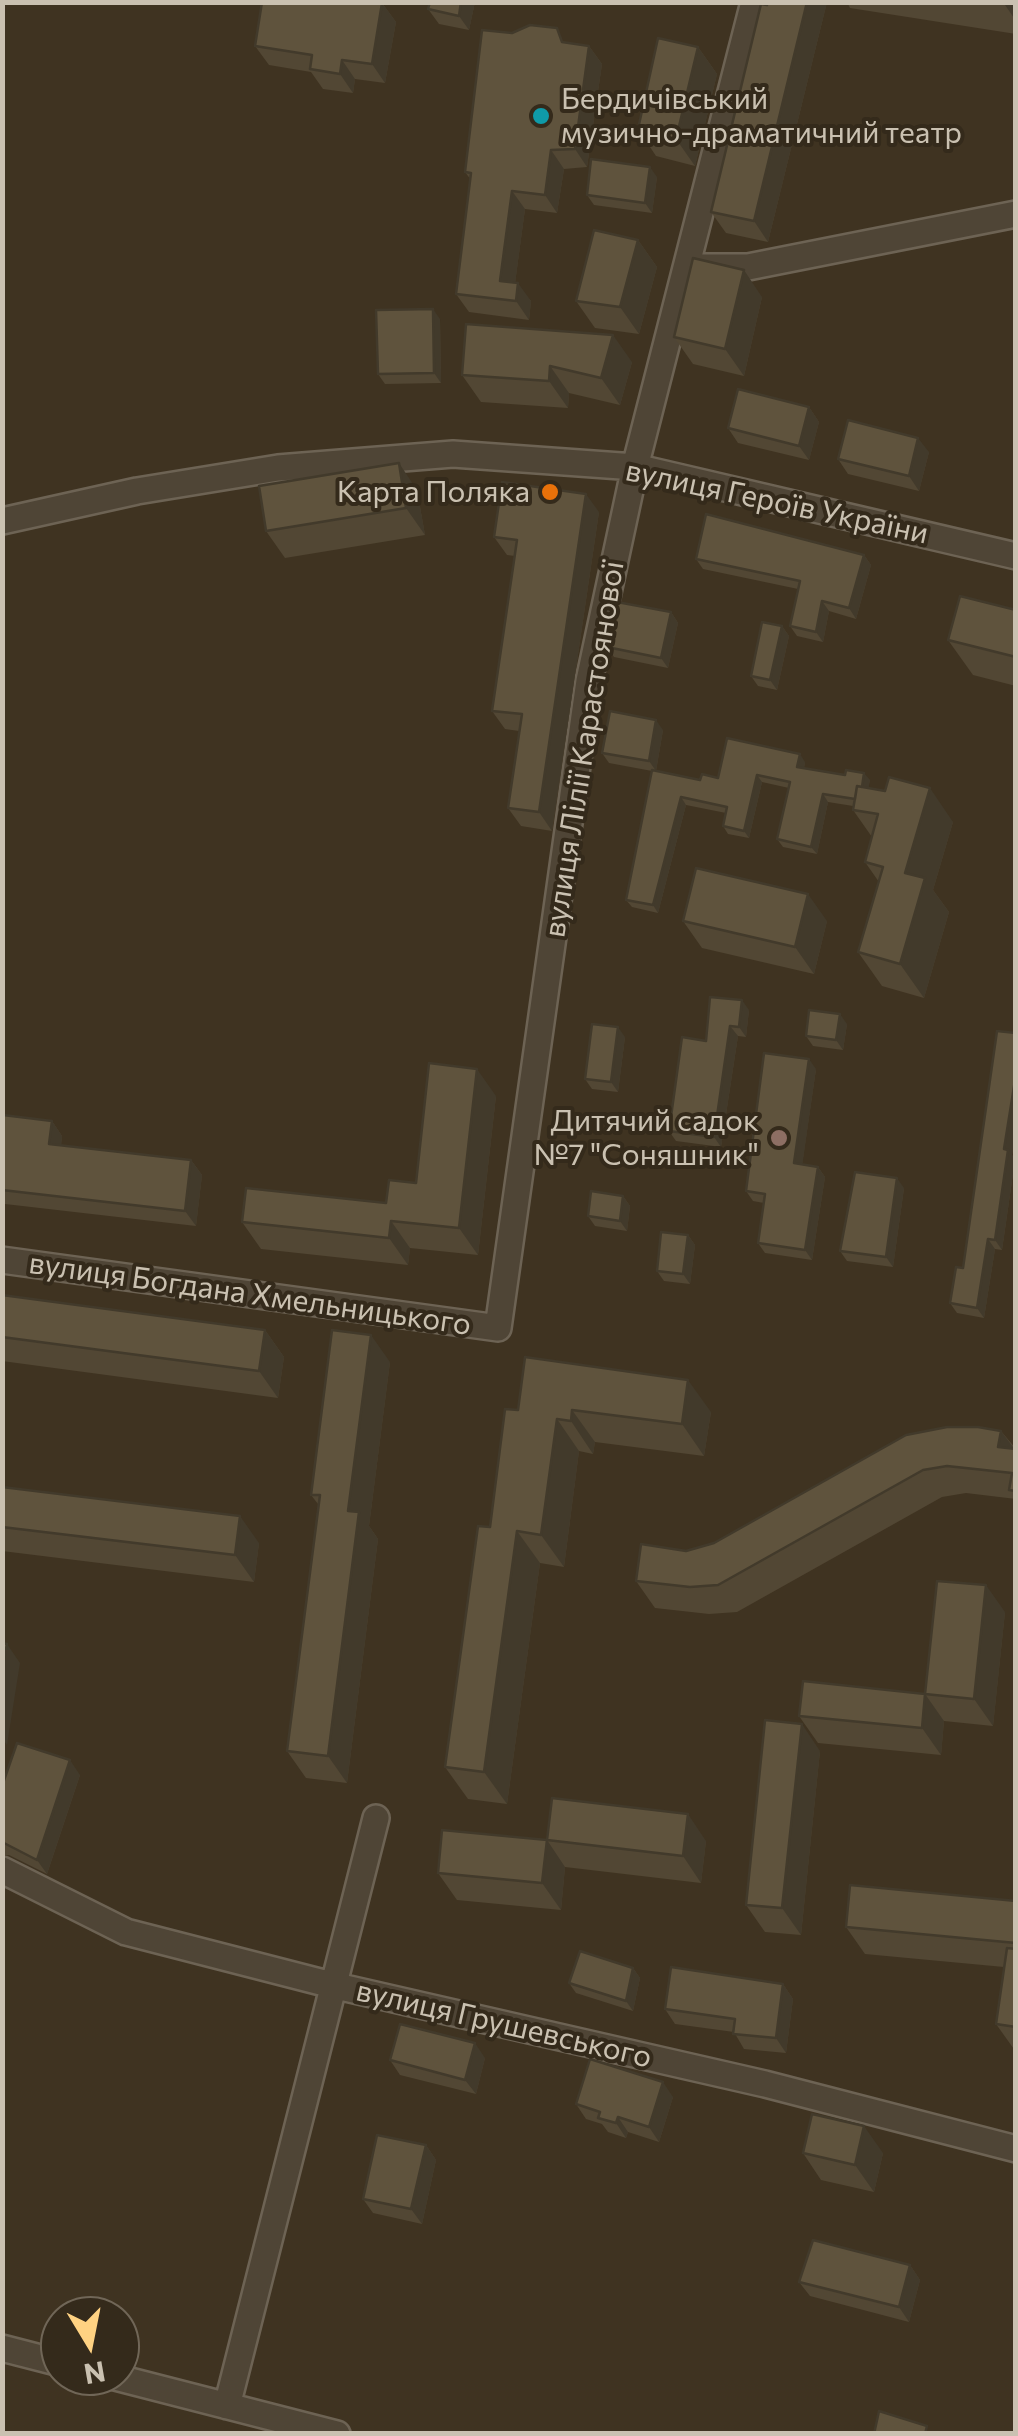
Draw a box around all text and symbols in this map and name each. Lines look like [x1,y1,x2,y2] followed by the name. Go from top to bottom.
[561,81,962,152] place label: Бердичівський музично-драматичний театр
[530,105,552,127] marker: Бердичівський музично-драматичний театр
[622,452,932,552] street label: вулиця Героїв України
[337,474,530,510] place label: Карта Поляка
[539,481,561,503] marker: Карта Поляка
[536,558,632,940] street label: вулиця Лілії Карастоянової
[533,1103,759,1174] place label: Дитячий садок №7 "Соняшник"
[768,1127,790,1149] marker: Дитячий садок №7 "Соняшник"
[27,1245,473,1343] street label: вулиця Богдана Хмельницького
[353,1972,655,2076] street label: вулиця Грушевського
[40,2296,140,2396] north arrow
[82,2355,108,2392] text: N

